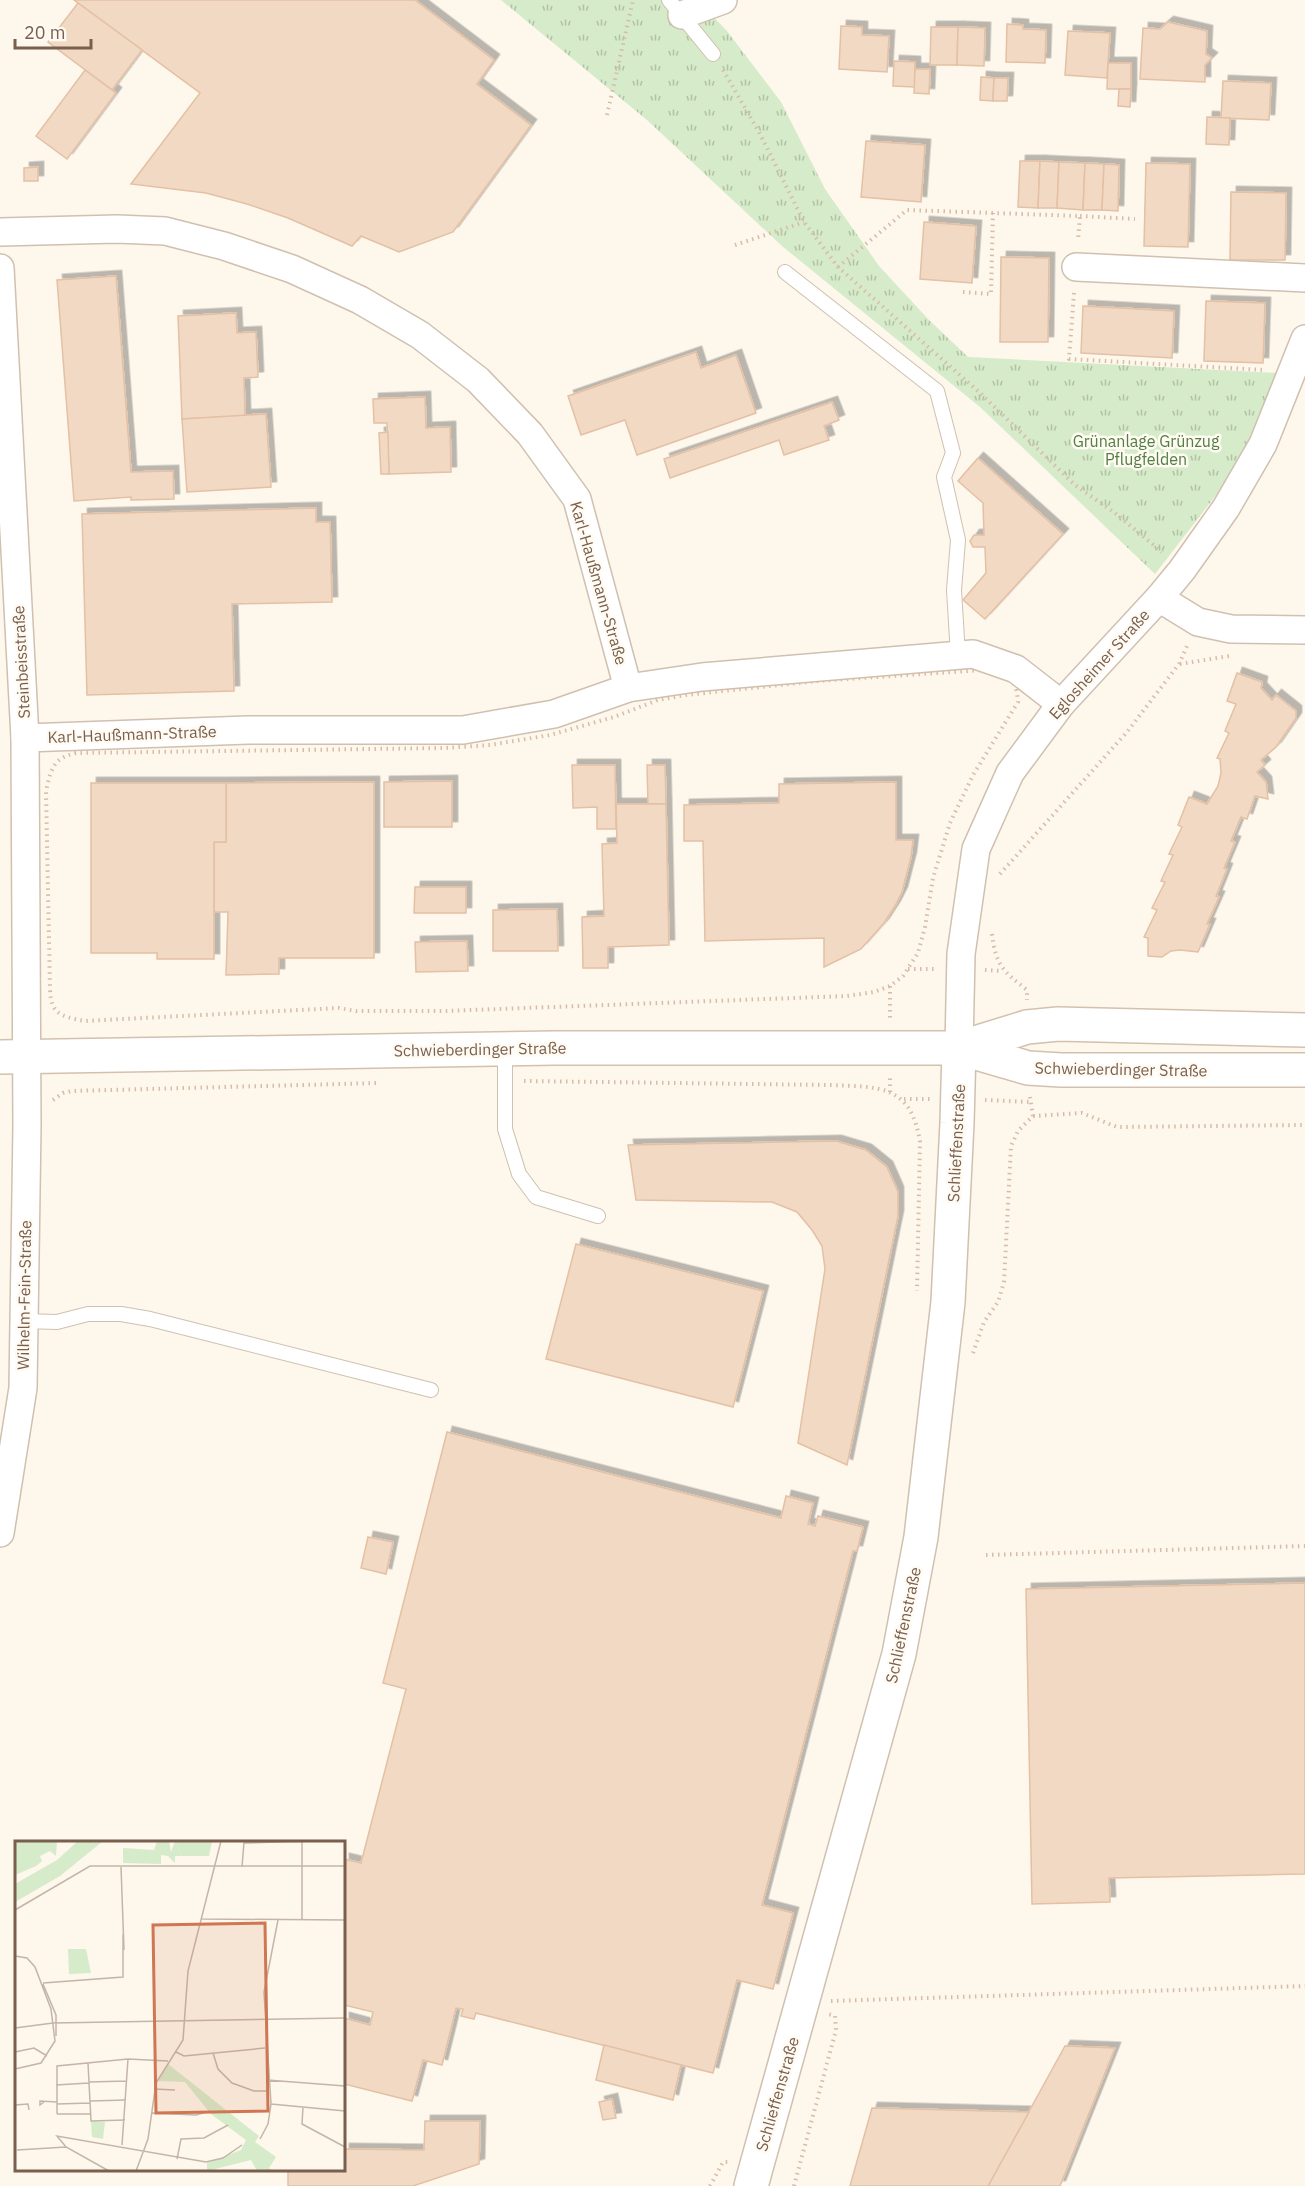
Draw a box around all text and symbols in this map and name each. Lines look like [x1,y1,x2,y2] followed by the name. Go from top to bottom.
[15,12,92,50] scale bar
[24,21,66,44] text: 20 m
[1073,431,1220,469] park label: Grünanlage Grünzug Pflugfelden
[566,499,632,667] street label: Karl-Haußmann-Straße
[8,605,34,719] street label: Steinbeisstraße
[1044,605,1154,723] street label: Eglosheimer Straße
[47,721,217,747] street label: Karl-Haußmann-Straße
[393,1037,567,1061] street label: Schwieberdinger Straße
[1034,1057,1208,1081] street label: Schwieberdinger Straße
[943,1083,969,1203] street label: Schlieffenstraße
[13,1220,35,1370] street label: Wilhelm-Fein-Straße
[881,1565,925,1685] street label: Schlieffenstraße
[15,1841,345,2171] inset map
[751,2034,803,2154] street label: Schlieffenstraße

